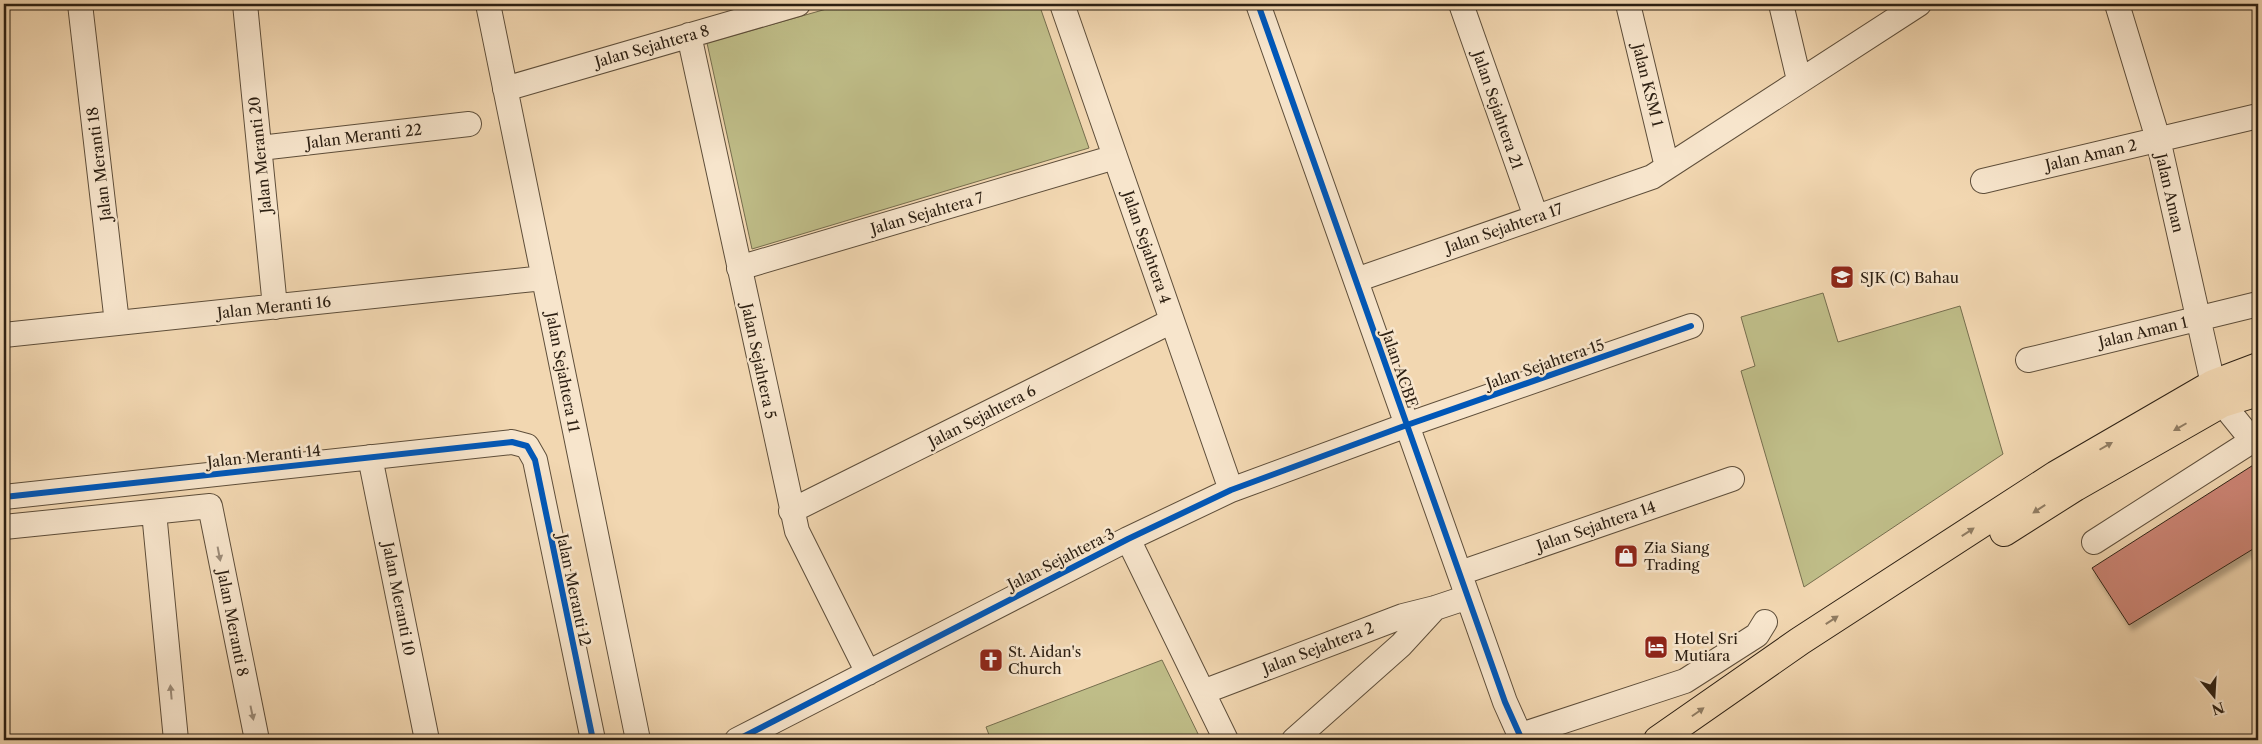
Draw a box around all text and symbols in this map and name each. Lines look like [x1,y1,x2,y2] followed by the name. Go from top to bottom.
[591,21,712,72] street label: Jalan Sejahtera 8
[1628,40,1668,129] street label: Jalan KSM 1
[1468,46,1527,173] street label: Jalan Sejahtera 21
[244,96,276,216] street label: Jalan Meranti 20
[83,106,116,224] street label: Jalan Meranti 18
[303,119,423,153] street label: Jalan Meranti 22
[2042,135,2139,175] street label: Jalan Aman 2
[2151,150,2188,235] street label: Jalan Aman
[1118,186,1175,306] street label: Jalan Sejahtera 4
[866,188,986,239] street label: Jalan Sejahtera 7
[1441,199,1566,258] street label: Jalan Sejahtera 17
[1829,264,1855,290] school or university icon: SJK (C) Bahau
[1860,268,1959,287] place label: SJK (C) Bahau
[214,292,332,323] street label: Jalan Meranti 16
[737,300,781,420] street label: Jalan Sejahtera 5
[542,308,584,434] street label: Jalan Sejahtera 11
[2095,312,2190,352] street label: Jalan Aman 1
[1377,326,1422,410] street label: Jalan ACBE
[1481,335,1607,394] street label: Jalan Sejahtera 15
[923,381,1039,452] street label: Jalan Sejahtera 6
[2172,423,2187,431] one-way arrow
[204,441,322,472] street label: Jalan Meranti 14
[2100,442,2113,451] one-way arrow
[1532,497,1658,556] street label: Jalan Sejahtera 14
[2033,504,2046,514] one-way arrow
[1002,524,1118,595] street label: Jalan Sejahtera 3
[1962,527,1975,537] one-way arrow
[552,530,595,648] street label: Jalan Meranti 12
[1644,538,1709,574] place label: Zia Siang Trading
[378,539,419,657] street label: Jalan Meranti 10
[1613,543,1639,569] shop icon: Zia Siang Trading
[216,546,224,562] one-way arrow
[213,566,253,678] street label: Jalan Meranti 8
[1825,616,1839,625] one-way arrow
[1258,618,1377,679] street label: Jalan Sejahtera 2
[1674,629,1738,665] place label: Hotel Sri Mutiara
[1643,634,1669,660] hotel icon: Hotel Sri Mutiara
[1008,642,1081,678] place label: St. Aidan's Church
[978,647,1004,673] church icon: St. Aidan's Church
[2190,672,2240,722] north arrow
[167,683,175,699] one-way arrow
[2209,698,2227,719] text: N
[248,706,256,722] one-way arrow
[1691,707,1705,717] one-way arrow

